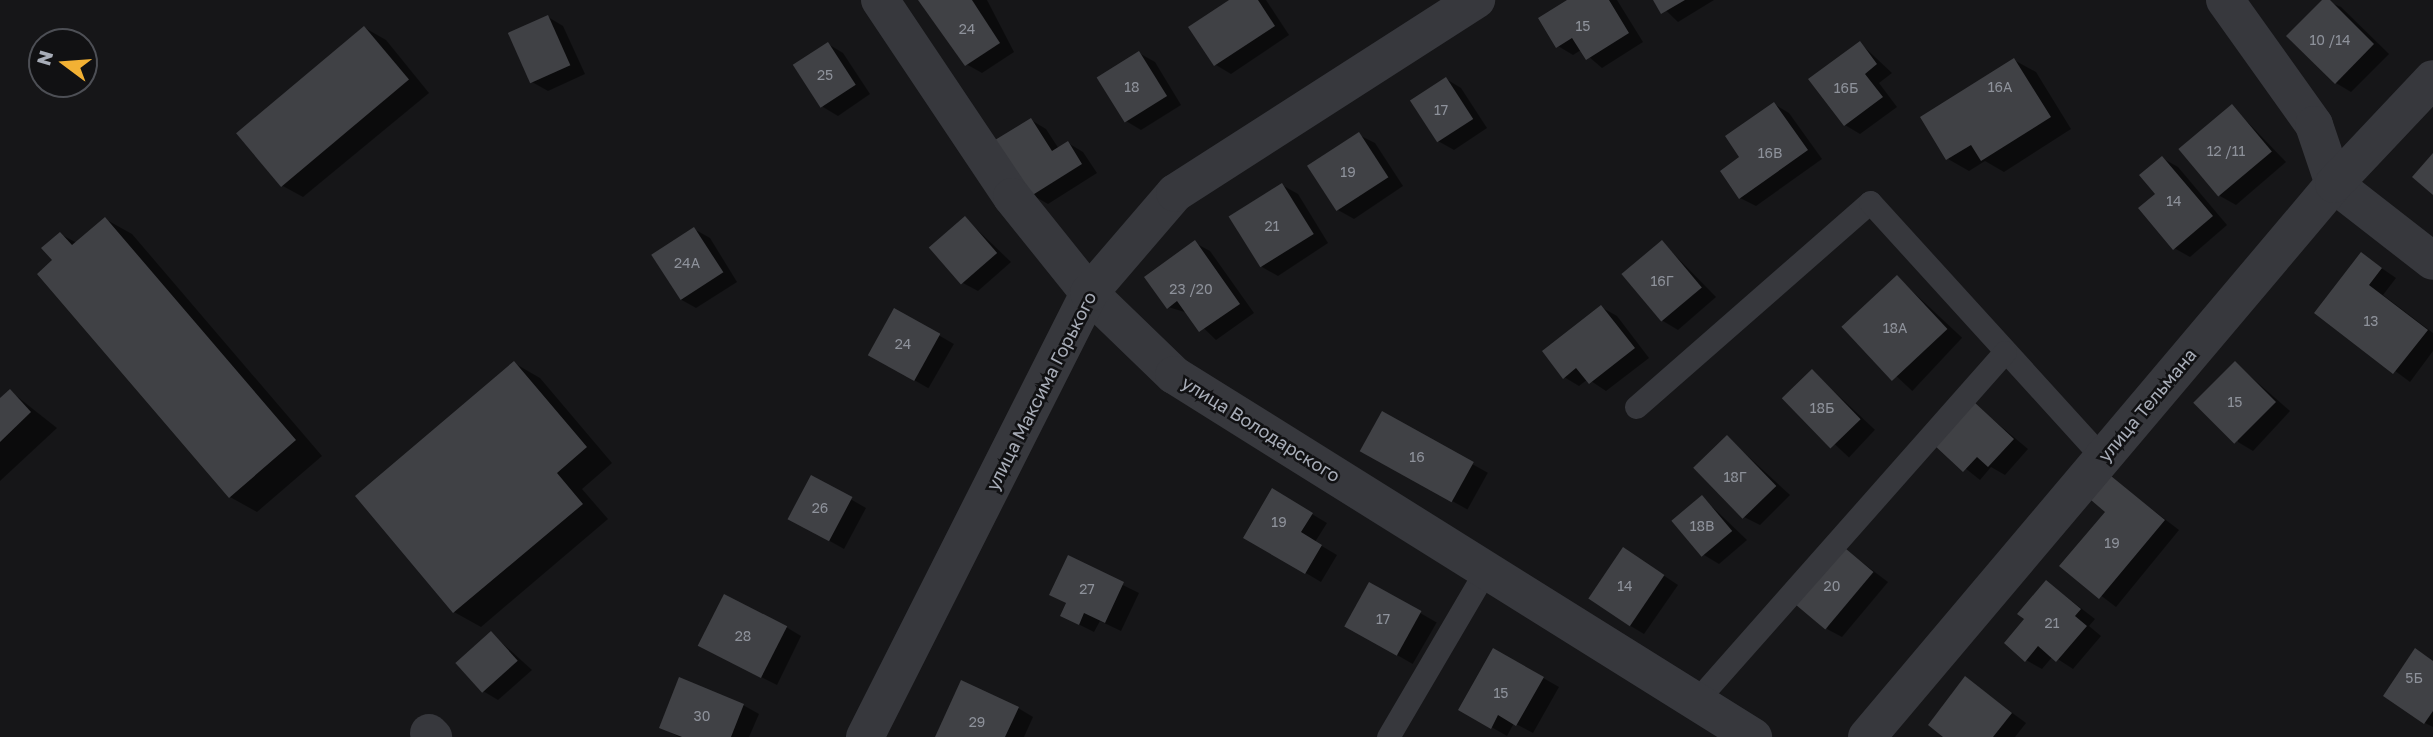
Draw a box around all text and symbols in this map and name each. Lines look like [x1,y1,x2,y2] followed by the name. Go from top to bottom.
[1576,18,1590,34] house number: 15
[959,21,975,37] house number: 24
[28,28,98,98] north arrow
[2309,32,2351,48] house number: 10 /14
[31,48,57,68] text: N
[817,67,833,83] house number: 25
[1124,79,1140,95] house number: 18
[1988,79,2012,95] house number: 16А
[1834,80,1858,96] house number: 16Б
[1434,102,1448,118] house number: 17
[2207,143,2245,159] house number: 12 /11
[1758,145,1782,161] house number: 16В
[1340,164,1356,180] house number: 19
[2166,193,2182,209] house number: 14
[1265,218,1279,234] house number: 21
[674,255,700,271] house number: 24А
[1650,273,1674,289] house number: 16Г
[1169,281,1213,297] house number: 23 /20
[981,288,1101,494] street label: улица Максима Горького
[2364,313,2378,329] house number: 13
[1883,320,1907,336] house number: 18А
[895,336,911,352] house number: 24
[2093,344,2201,466] street label: улица Тельмана
[1178,371,1344,487] street label: улица Володарского
[2228,394,2242,410] house number: 15
[1810,400,1834,416] house number: 18Б
[1409,449,1425,465] house number: 16
[1723,469,1747,485] house number: 18Г
[812,500,828,516] house number: 26
[1271,514,1287,530] house number: 19
[1690,518,1714,534] house number: 18В
[2104,535,2120,551] house number: 19
[1617,578,1633,594] house number: 14
[1824,578,1840,594] house number: 20
[1079,581,1095,597] house number: 27
[1376,611,1390,627] house number: 17
[2045,615,2059,631] house number: 21
[735,628,751,644] house number: 28
[2405,670,2423,686] house number: 5Б
[1494,685,1508,701] house number: 15
[694,708,710,724] house number: 30
[969,714,985,730] house number: 29

